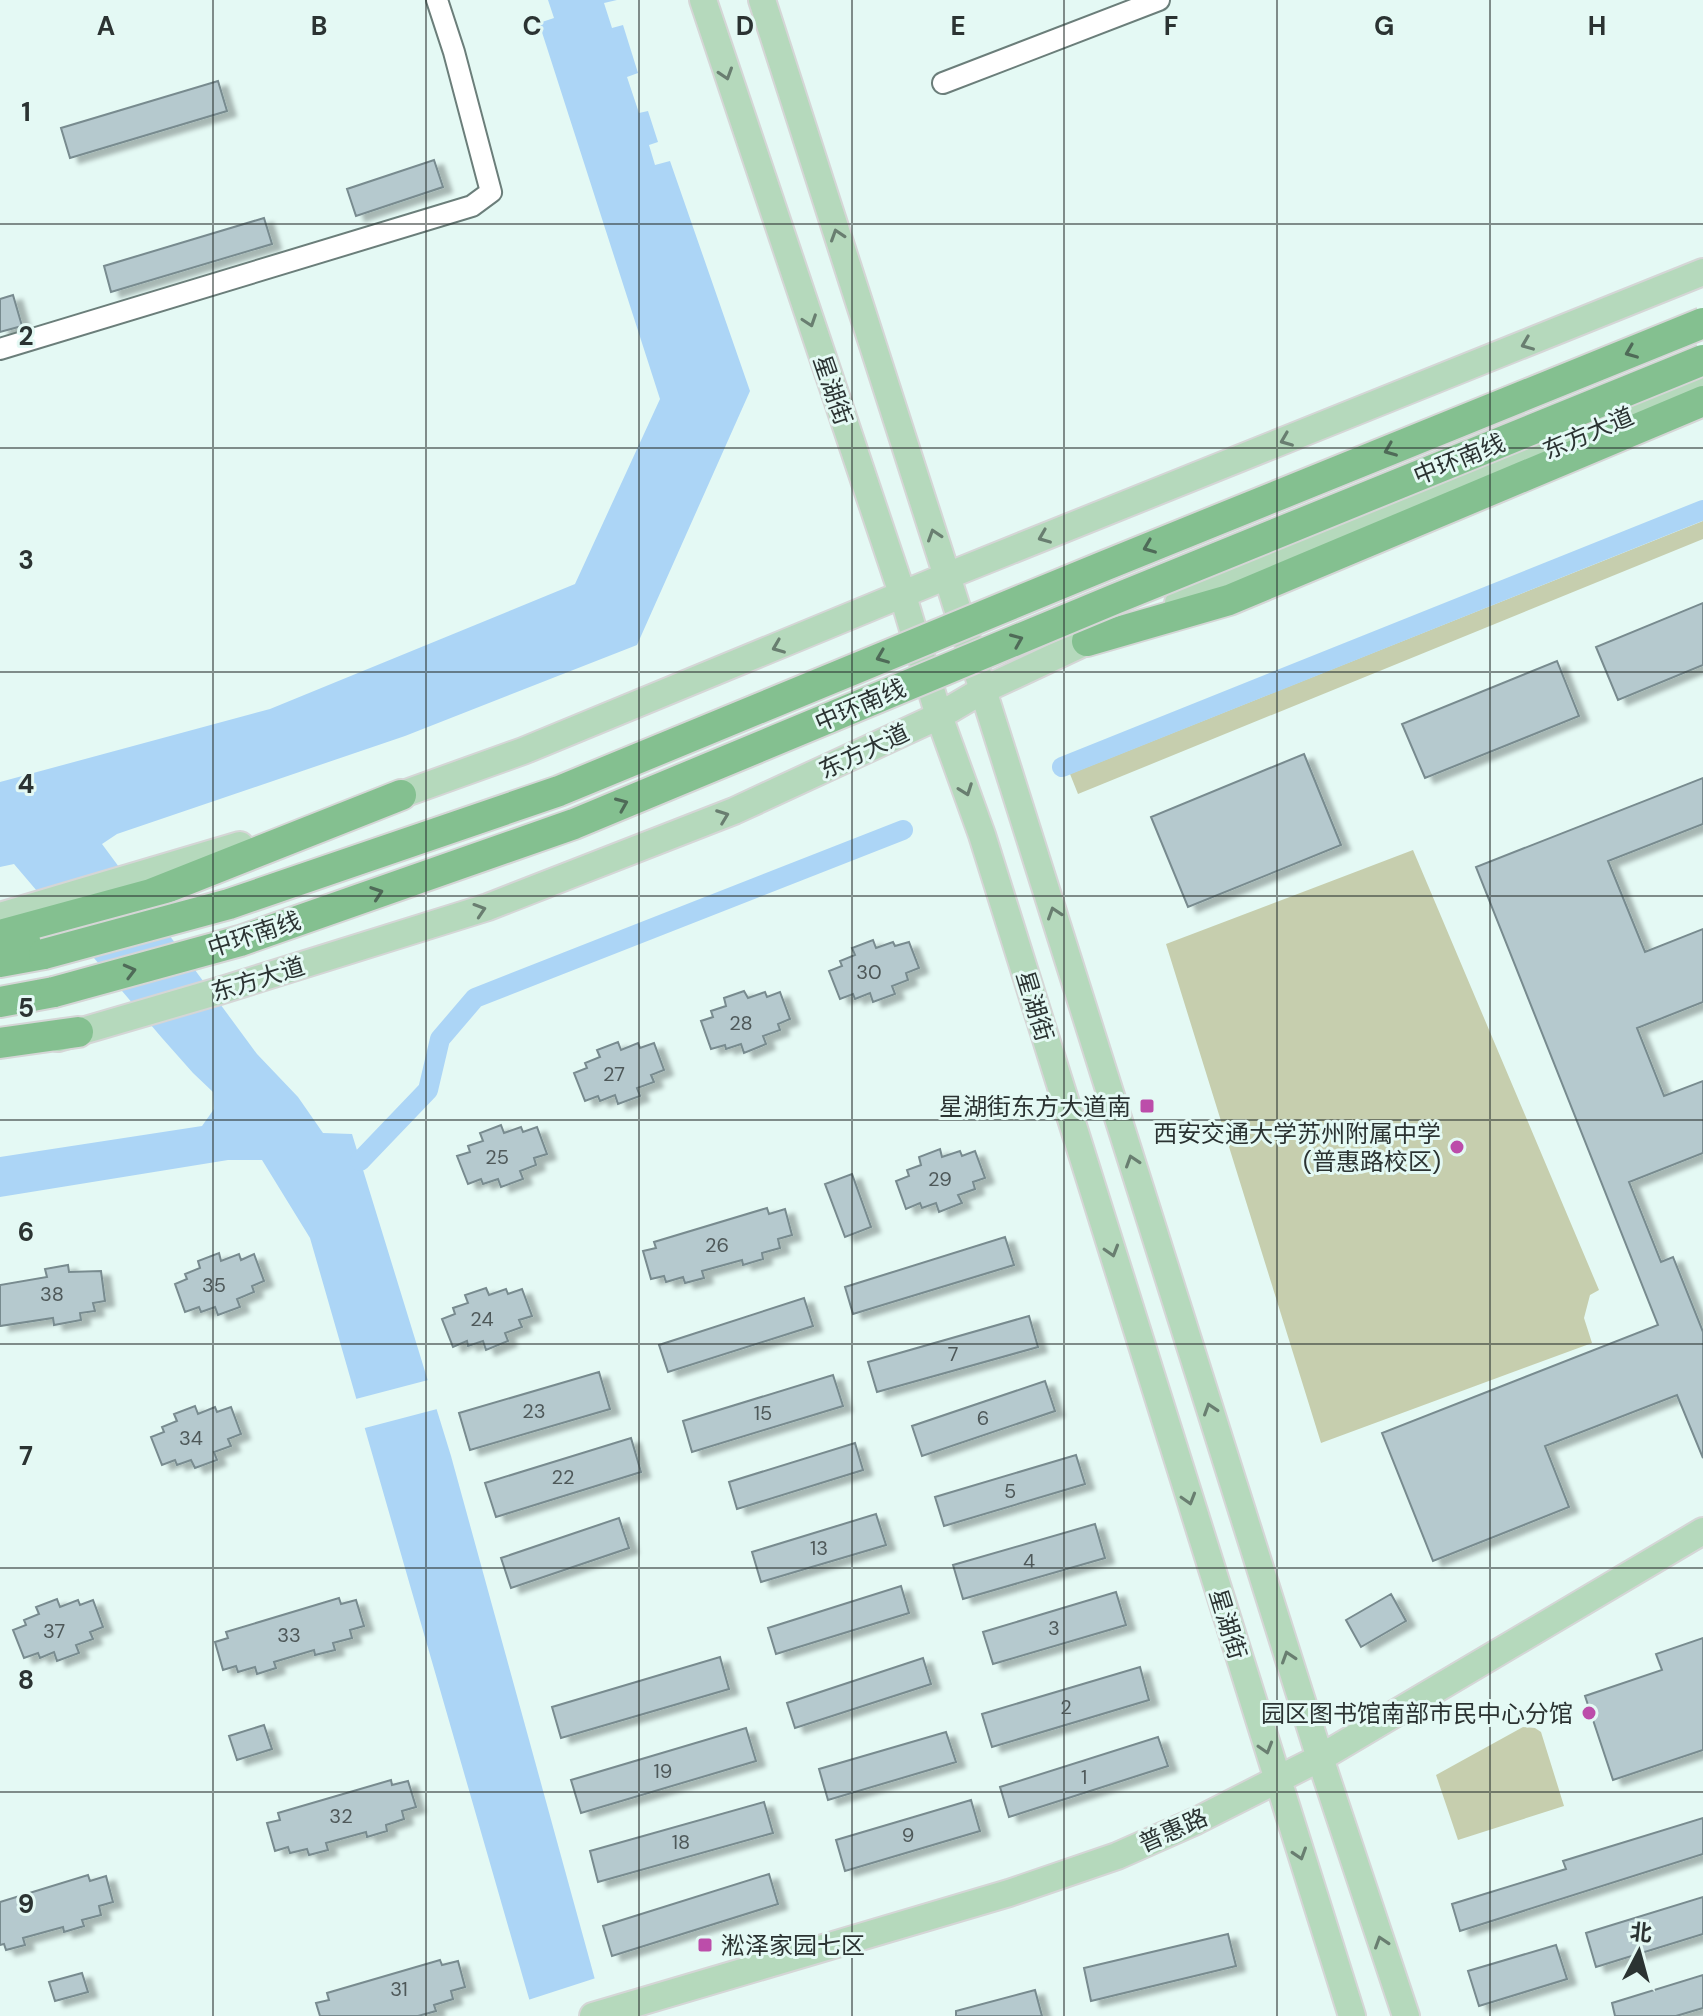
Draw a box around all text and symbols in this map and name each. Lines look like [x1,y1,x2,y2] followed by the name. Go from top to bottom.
[97,9,115,43] text: A
[311,9,327,43] text: B
[522,9,542,43] text: C
[736,9,754,43] text: D
[950,9,966,43] text: E
[1164,9,1178,43] text: F
[1374,9,1394,43] text: G
[1588,9,1606,43] text: H
[717,67,733,81] one-way arrow
[21,95,31,129] text: 1
[831,228,847,242] one-way arrow
[800,313,816,327] one-way arrow
[18,319,34,353] text: 2
[1521,334,1535,350] one-way arrow
[1625,342,1639,359] one-way arrow
[807,351,859,429] street label: 星湖街
[1538,400,1638,466] street label: 东方大道
[1409,427,1509,491] street label: 中环南线
[1280,431,1294,447] one-way arrow
[1384,440,1398,457] one-way arrow
[1038,527,1052,544] one-way arrow
[928,529,944,543] one-way arrow
[1143,538,1157,554] one-way arrow
[18,543,34,577] text: 3
[1009,633,1023,649] one-way arrow
[772,637,786,653] one-way arrow
[876,647,890,664] one-way arrow
[810,672,910,738] street label: 中环南线
[814,717,914,785] street label: 东方大道
[18,767,34,801] text: 4
[956,782,972,796] one-way arrow
[614,797,628,814] one-way arrow
[715,809,729,826] one-way arrow
[370,886,384,902] one-way arrow
[473,903,487,919] one-way arrow
[204,904,304,964] street label: 中环南线
[1047,906,1063,920] one-way arrow
[208,950,308,1008] street label: 东方大道
[856,959,882,985] house number: 30
[122,964,136,980] one-way arrow
[1010,967,1060,1045] street label: 星湖街
[18,991,34,1025] text: 5
[729,1010,753,1036] house number: 28
[603,1061,625,1087] house number: 27
[939,1091,1131,1122] place label: 星湖街东方大道南
[1138,1097,1156,1115] marker: 星湖街东方大道南
[1153,1118,1441,1177] place label: 西安交通大学苏州附属中学 (普惠路校区)
[1448,1138,1466,1156] marker: 西安交通大学苏州附属中学 (普惠路校区)
[485,1144,509,1170] house number: 25
[1125,1154,1141,1168] one-way arrow
[928,1166,952,1192] house number: 29
[18,1215,34,1249] text: 6
[705,1232,729,1258] house number: 26
[1102,1244,1118,1258] one-way arrow
[202,1272,226,1298] house number: 35
[40,1281,64,1307] house number: 38
[470,1306,494,1332] house number: 24
[948,1341,958,1367] house number: 7
[522,1398,546,1424] house number: 23
[754,1400,772,1426] house number: 15
[1203,1402,1219,1416] one-way arrow
[977,1405,989,1431] house number: 6
[179,1425,203,1451] house number: 34
[19,1439,33,1473] text: 7
[551,1464,575,1490] house number: 22
[1004,1478,1016,1504] house number: 5
[1180,1492,1196,1506] one-way arrow
[810,1535,828,1561] house number: 13
[1023,1548,1035,1574] house number: 4
[1203,1585,1253,1663] street label: 星湖街
[1048,1615,1060,1641] house number: 3
[43,1618,65,1644] house number: 37
[277,1622,301,1648] house number: 33
[1281,1650,1297,1664] one-way arrow
[18,1663,34,1697] text: 8
[1060,1694,1072,1720] house number: 2
[1261,1698,1573,1729] place label: 园区图书馆南部市民中心分馆
[1580,1704,1598,1722] marker: 园区图书馆南部市民中心分馆
[1257,1740,1273,1754] one-way arrow
[654,1758,672,1784] house number: 19
[1081,1764,1087,1790] house number: 1
[1134,1801,1212,1859] street label: 普惠路
[329,1803,353,1829] house number: 32
[902,1822,914,1848] house number: 9
[672,1829,690,1855] house number: 18
[1291,1847,1307,1861] one-way arrow
[18,1887,34,1921] text: 9
[1599,1912,1679,1992] north arrow
[1629,1917,1654,1948] text: 北
[721,1930,865,1961] place label: 淞泽家园七区
[696,1936,714,1954] marker: 淞泽家园七区
[1375,1936,1391,1950] one-way arrow
[390,1976,408,2002] house number: 31

